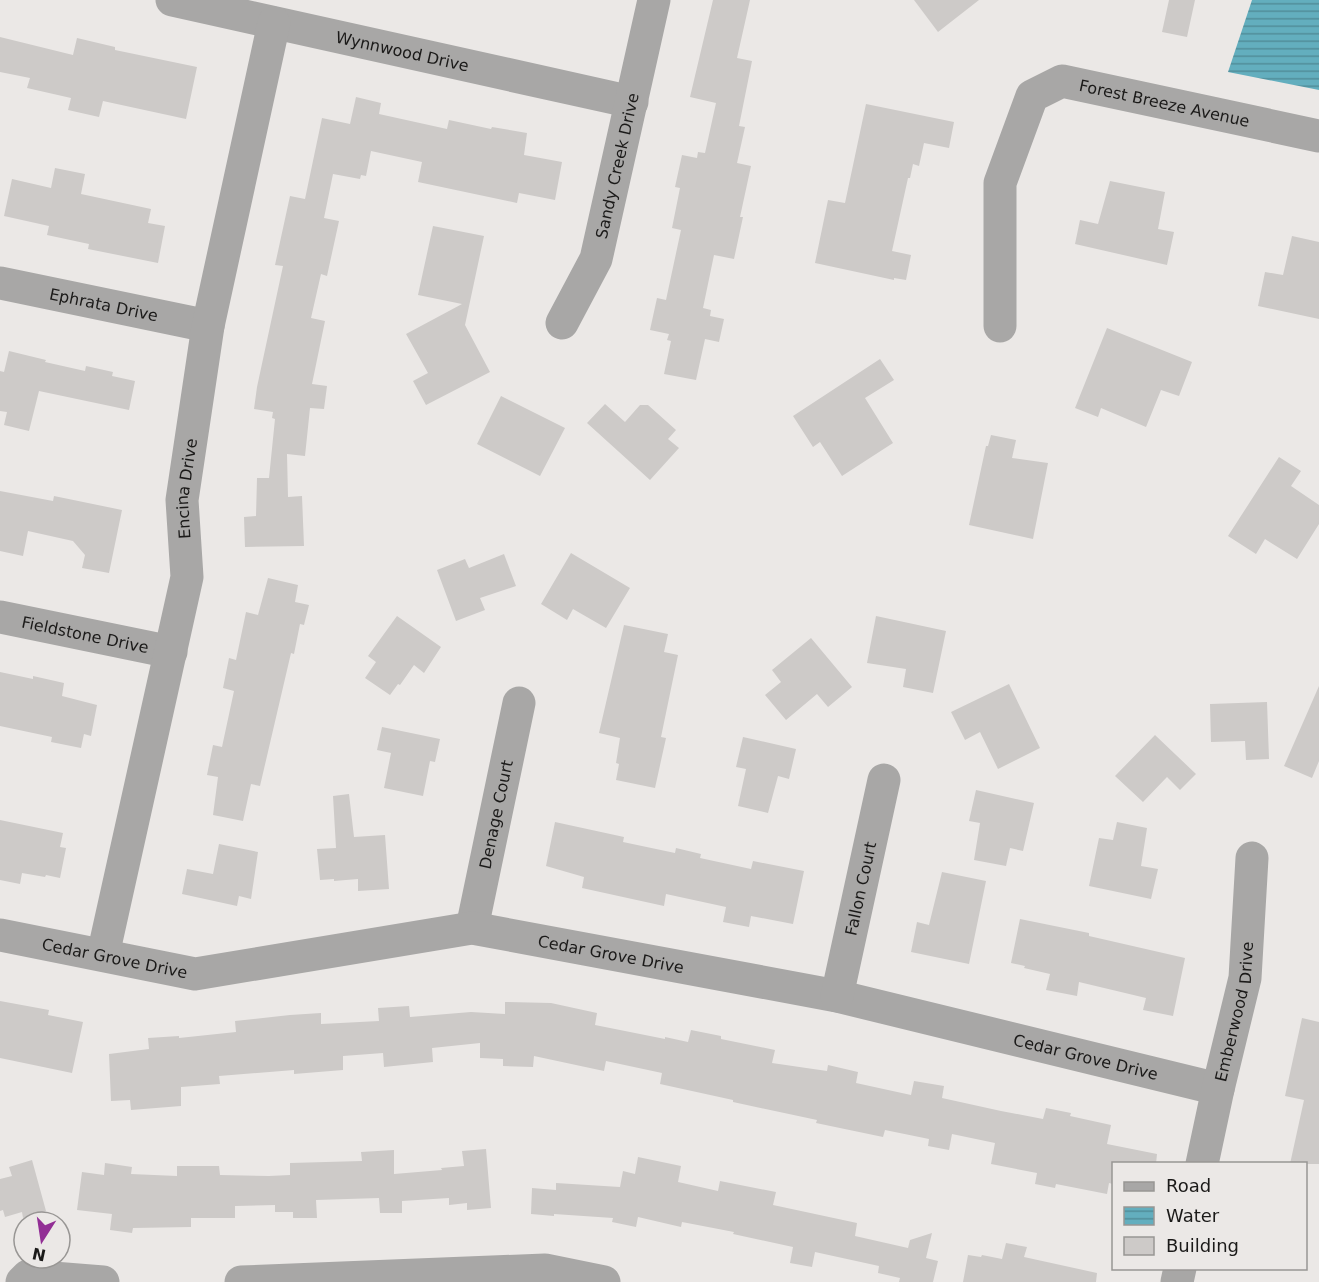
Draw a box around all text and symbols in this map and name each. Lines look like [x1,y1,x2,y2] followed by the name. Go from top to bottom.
[334,27,471,75] street label: Wynnwood Drive
[1077,75,1251,130] street label: Forest Breeze Avenue
[591,91,642,241] street label: Sandy Creek Drive
[48,284,160,325] street label: Ephrata Drive
[172,437,201,540] street label: Encina Drive
[20,612,150,657] street label: Fieldstone Drive
[475,758,516,871] street label: Denage Court
[841,840,880,937] street label: Fallon Court
[536,931,686,977] street label: Cedar Grove Drive
[40,934,189,982] street label: Cedar Grove Drive
[1211,941,1257,1084] street label: Emberwood Drive
[1012,1030,1160,1084] street label: Cedar Grove Drive
[1112,1162,1307,1270] legend
[1166,1175,1211,1196] text: Road
[1166,1205,1220,1226] text: Water
[12,1210,72,1270] north arrow
[1166,1235,1239,1256] text: Building
[30,1243,48,1265] text: N

